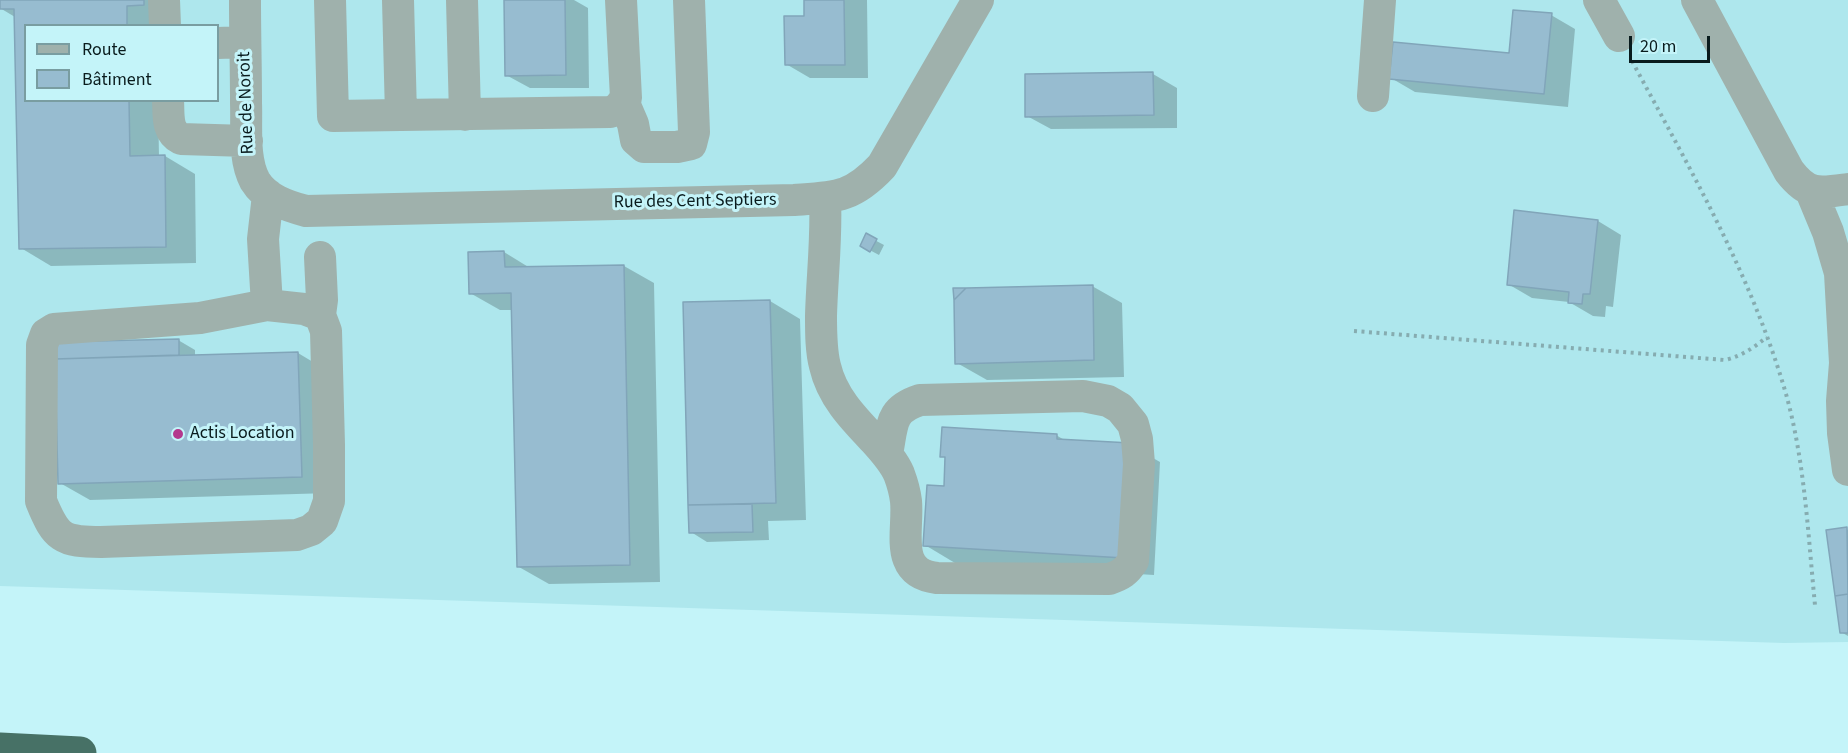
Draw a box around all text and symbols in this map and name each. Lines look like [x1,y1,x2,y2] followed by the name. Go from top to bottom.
[24,24,219,102] legend
[1632,24,1713,62] scale bar
[1640,34,1676,59] text: 20 m
[82,37,126,62] text: Route
[234,51,260,155] street label: Rue de Noroit
[82,67,152,92] text: Bâtiment
[613,190,777,214] street label: Rue des Cent Septiers
[190,423,295,445] place label: Actis Location
[171,427,185,441] marker: Actis Location

